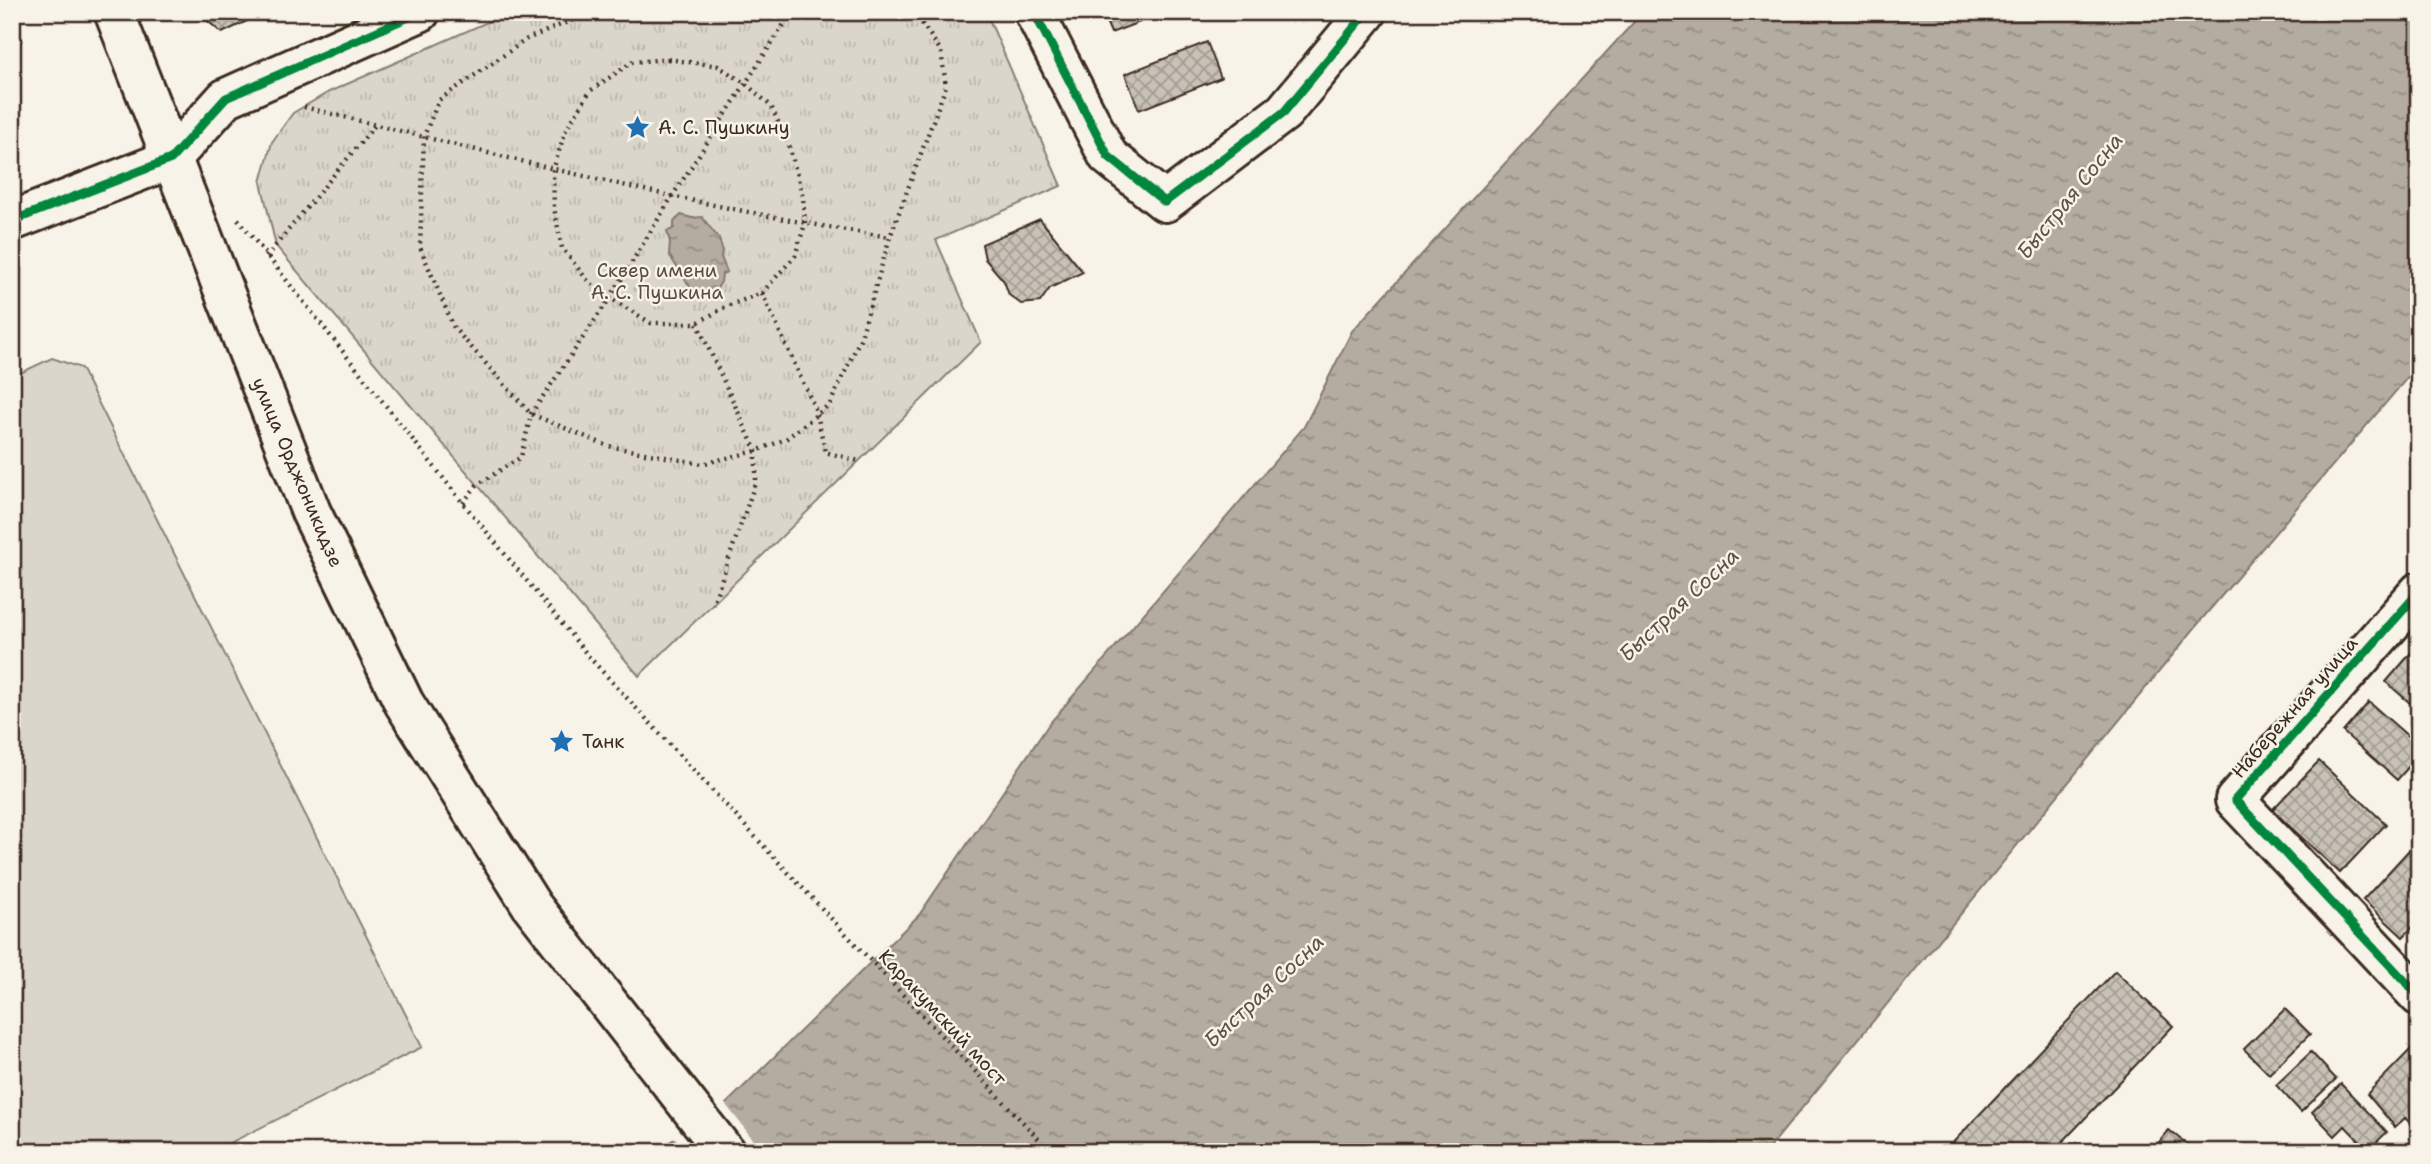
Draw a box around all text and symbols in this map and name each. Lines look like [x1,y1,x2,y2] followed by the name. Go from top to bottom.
[624,113,652,141] place icon: А. С. Пушкину
[658,115,790,140] place label: А. С. Пушкину
[2010,127,2130,265] water label: Быстрая Сосна
[591,258,723,305] park label: Сквер имени А. С. Пушкина
[246,374,349,571] street label: улица Орджоникидзе
[1613,542,1745,668] water label: Быстрая Сосна
[2226,631,2363,784] street label: Набережная улица
[548,727,576,755] place icon: Танк
[582,729,624,754] place label: Танк
[1198,928,1330,1054] water label: Быстрая Сосна
[873,944,1012,1091] street label: Каракумский мост

